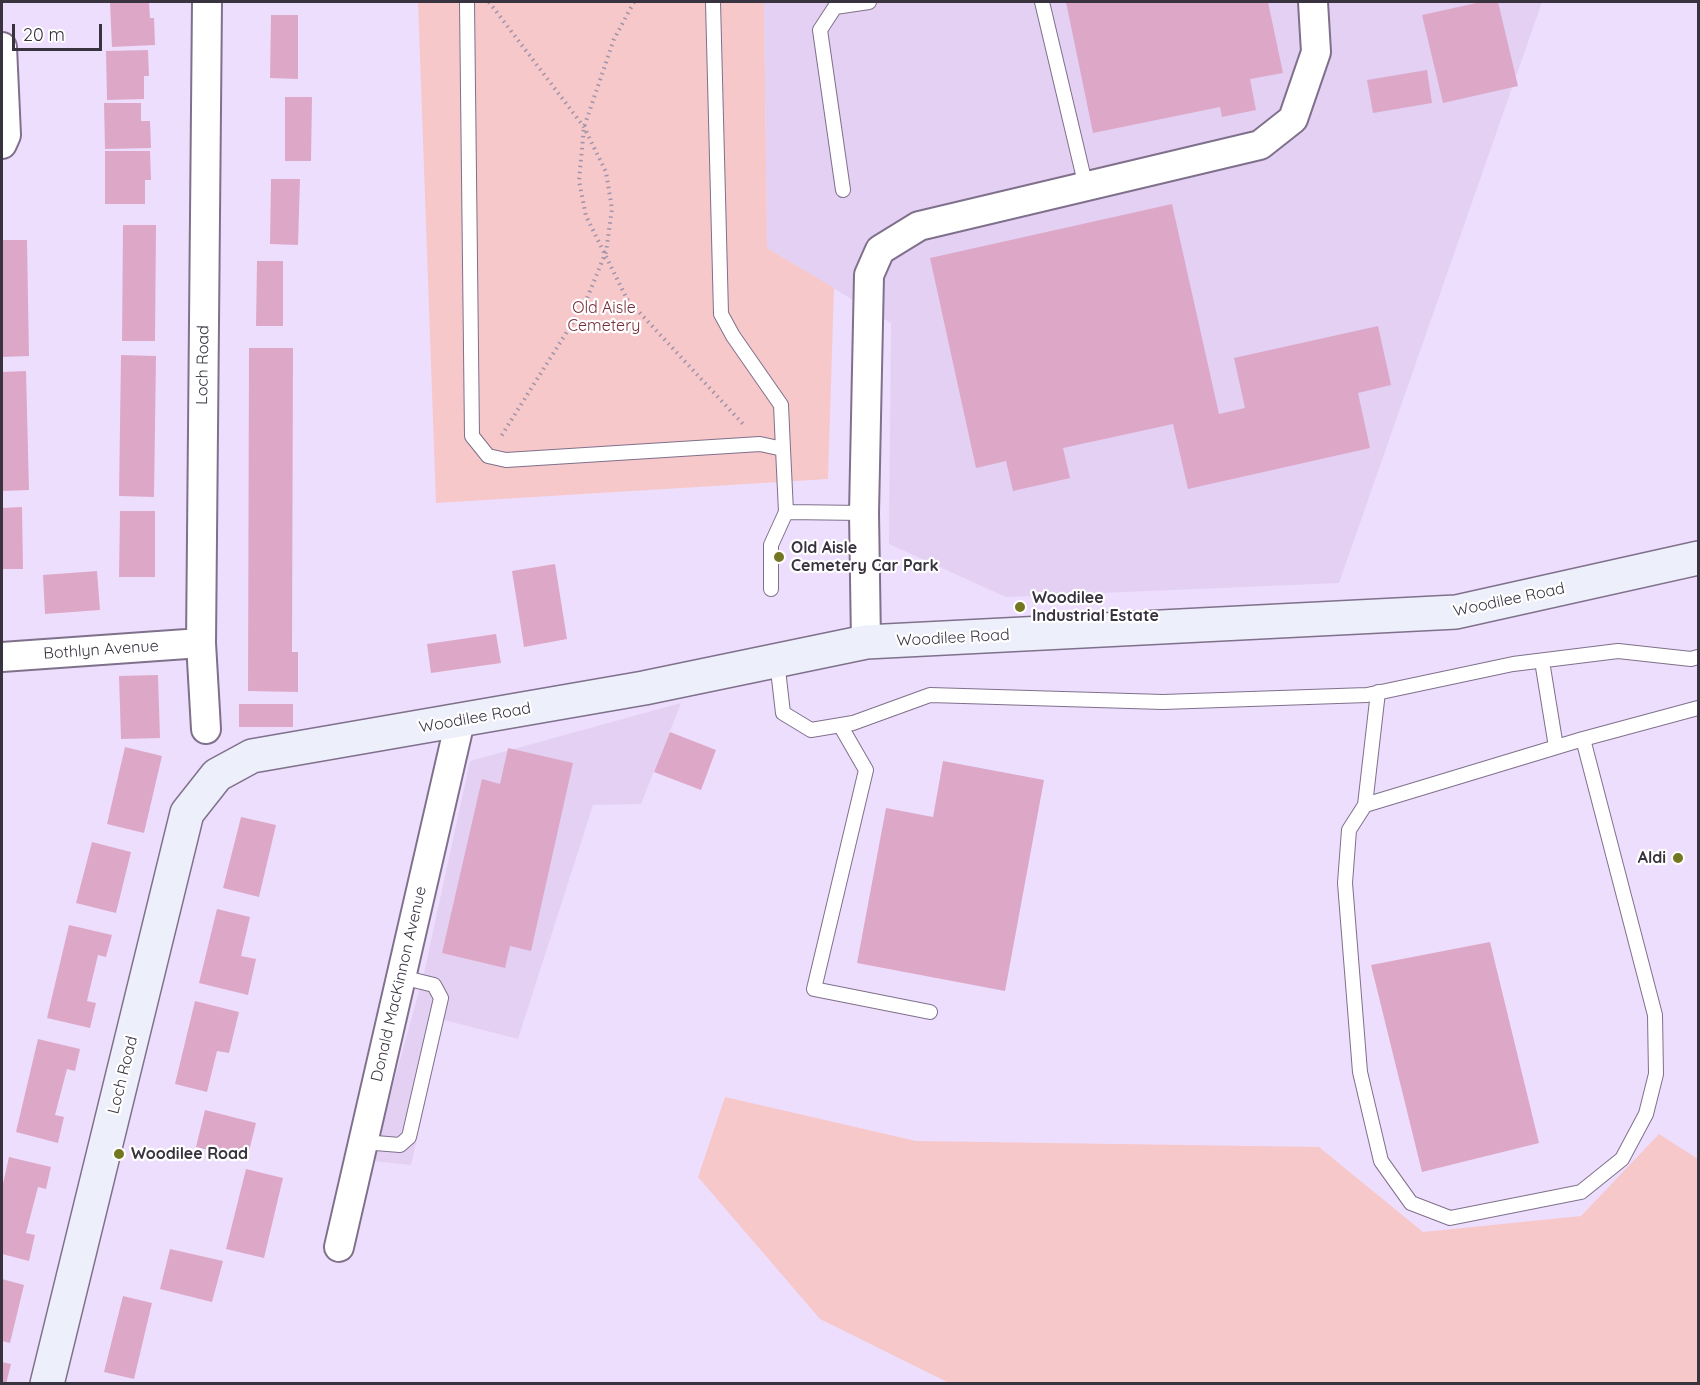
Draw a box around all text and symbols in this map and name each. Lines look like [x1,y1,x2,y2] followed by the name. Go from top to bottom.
[15,12,105,50] scale bar
[23,23,65,46] text: 20 m
[568,298,640,336] park label: Old Aisle Cemetery
[193,325,213,405] street label: Loch Road
[791,538,939,576] place label: Old Aisle Cemetery Car Park
[772,550,786,564] marker: Old Aisle Cemetery Car Park
[1452,579,1566,621] street label: Woodilee Road
[1032,588,1159,626] place label: Woodilee Industrial Estate
[1013,600,1027,614] marker: Woodilee Industrial Estate
[896,625,1010,651] street label: Woodilee Road
[43,636,159,664] street label: Bothlyn Avenue
[418,699,532,737] street label: Woodilee Road
[1638,848,1666,868] place label: Aldi
[1671,851,1685,865] marker: Aldi
[367,885,431,1083] street label: Donald MacKinnon Avenue
[104,1034,142,1116] street label: Loch Road
[131,1144,248,1164] place label: Woodilee Road
[112,1147,126,1161] marker: Woodilee Road

